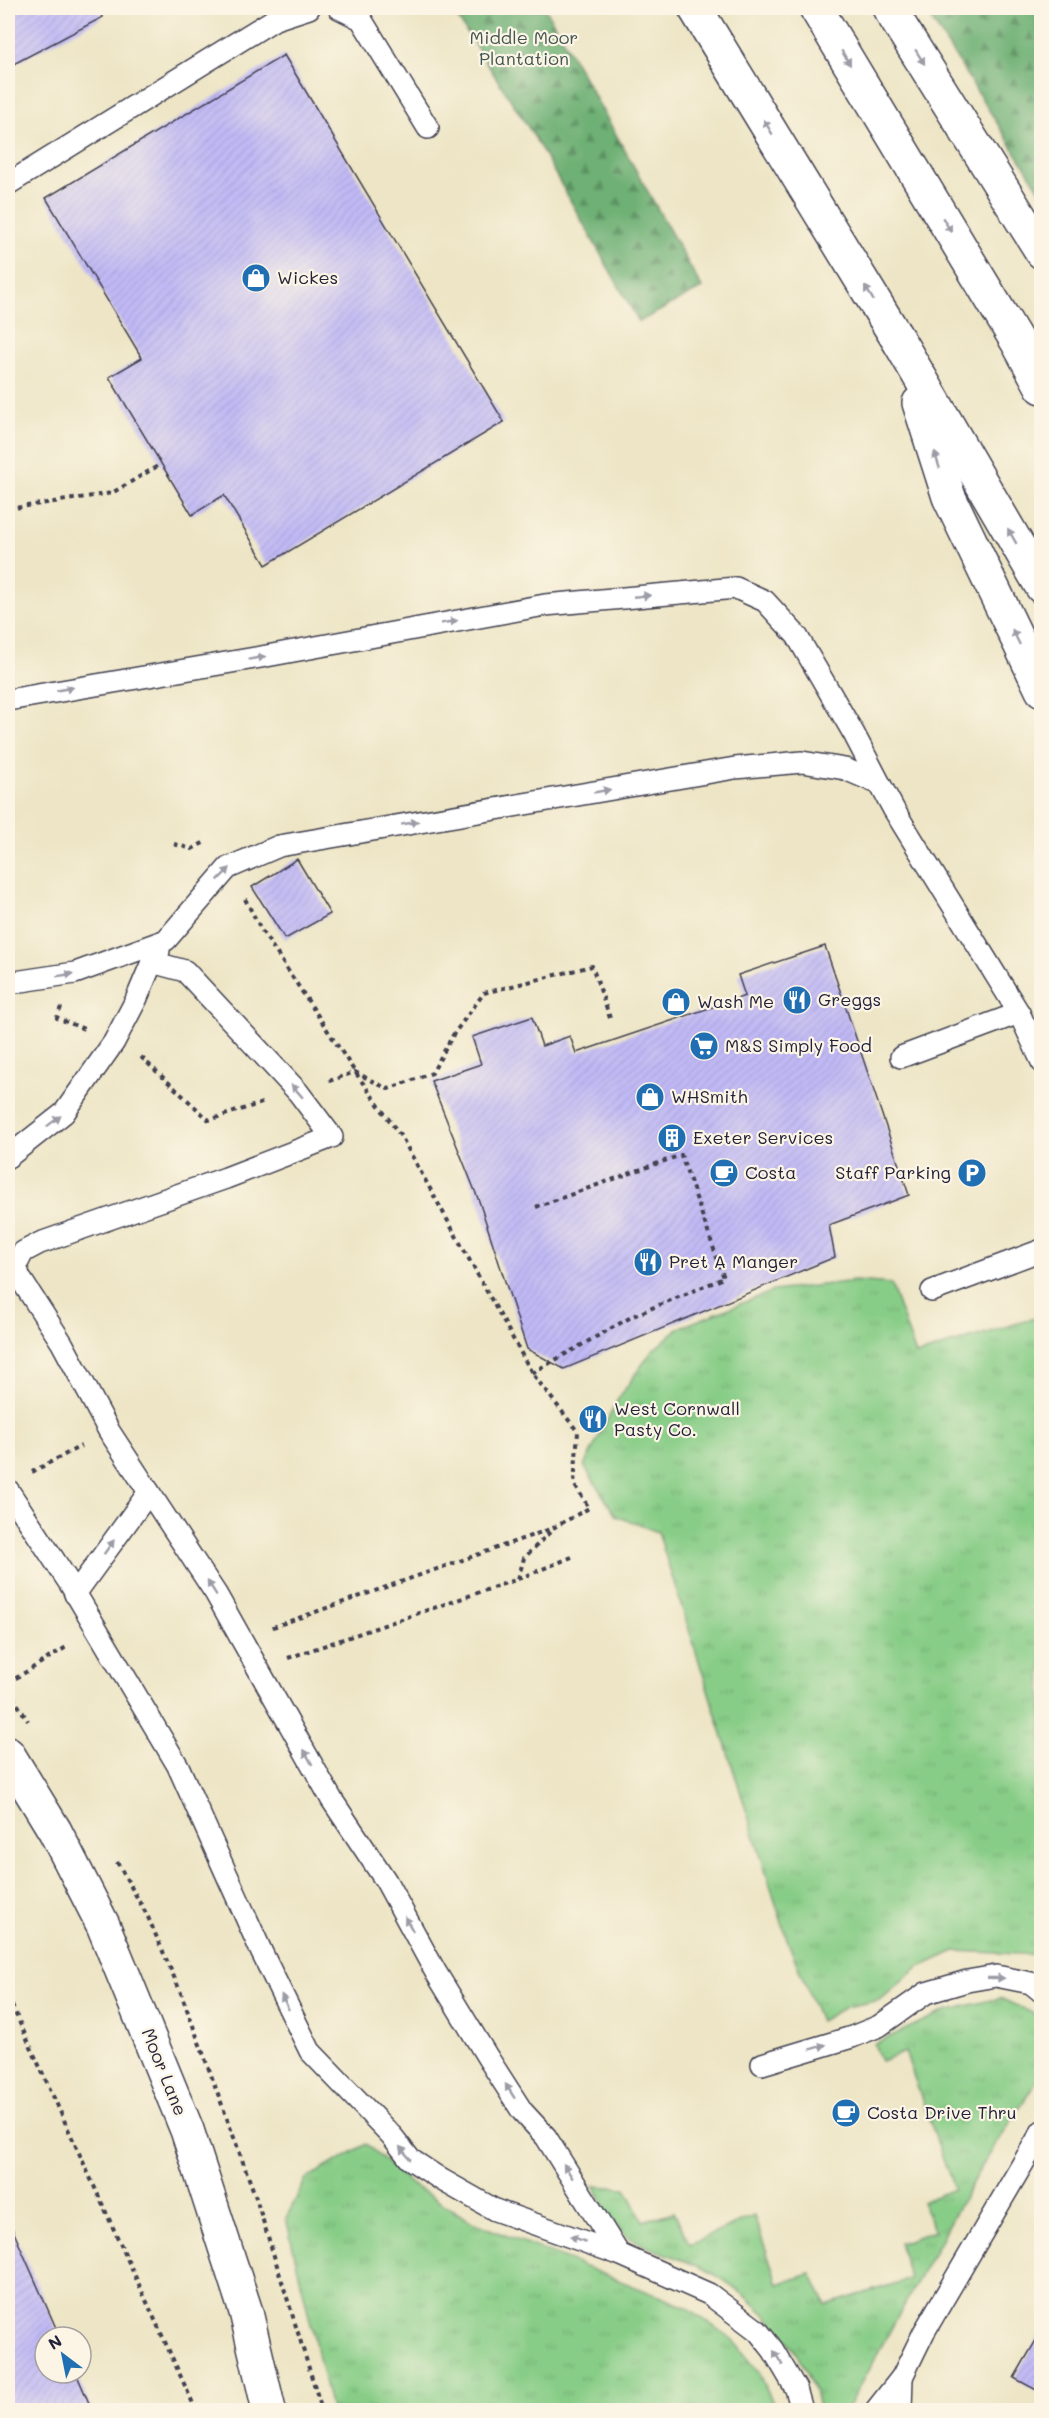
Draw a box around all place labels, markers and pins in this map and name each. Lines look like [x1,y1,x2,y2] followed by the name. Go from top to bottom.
[240,262,272,294] shop icon: Wickes
[277,265,338,289] place label: Wickes
[781,984,813,1016] restaurant icon: Greggs
[660,986,692,1018] shop icon: Wash Me
[818,987,881,1011] place label: Greggs
[697,989,774,1013] place label: Wash Me
[688,1030,720,1062] supermarket icon: M&S Simply Food
[725,1033,872,1057] place label: M&S Simply Food
[634,1081,666,1113] shop icon: WHSmith
[671,1084,748,1108] place label: WHSmith
[656,1122,688,1154] building icon: Exeter Services
[693,1125,833,1149] place label: Exeter Services
[708,1157,740,1189] cafe icon: Costa
[956,1157,988,1189] parking icon: Staff Parking
[745,1160,796,1184] place label: Costa
[835,1160,951,1184] place label: Staff Parking
[632,1246,664,1278] restaurant icon: Pret A Manger
[669,1249,798,1273] place label: Pret A Manger
[614,1396,740,1441] place label: West Cornwall Pasty Co.
[577,1403,609,1435] restaurant icon: West Cornwall Pasty Co.
[830,2097,862,2129] cafe icon: Costa Drive Thru
[867,2100,1017,2124] place label: Costa Drive Thru

